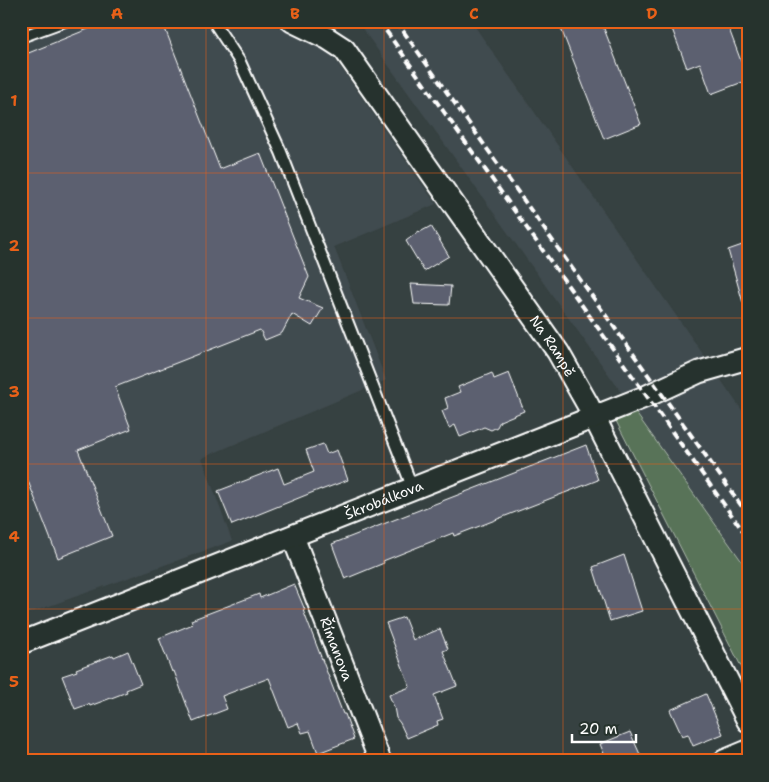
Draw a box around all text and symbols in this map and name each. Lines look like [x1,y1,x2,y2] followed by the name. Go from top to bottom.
[111,3,123,24] text: A
[290,3,300,24] text: B
[469,3,479,24] text: C
[646,3,658,24] text: D
[10,90,18,111] text: 1
[8,235,20,256] text: 2
[526,312,579,380] street label: Na Rampě
[8,381,20,402] text: 3
[342,476,426,523] street label: Škrobálkova
[8,526,20,547] text: 4
[316,614,357,684] street label: Římanova
[9,671,19,692] text: 5
[572,712,635,744] scale bar
[579,719,618,739] text: 20 m

